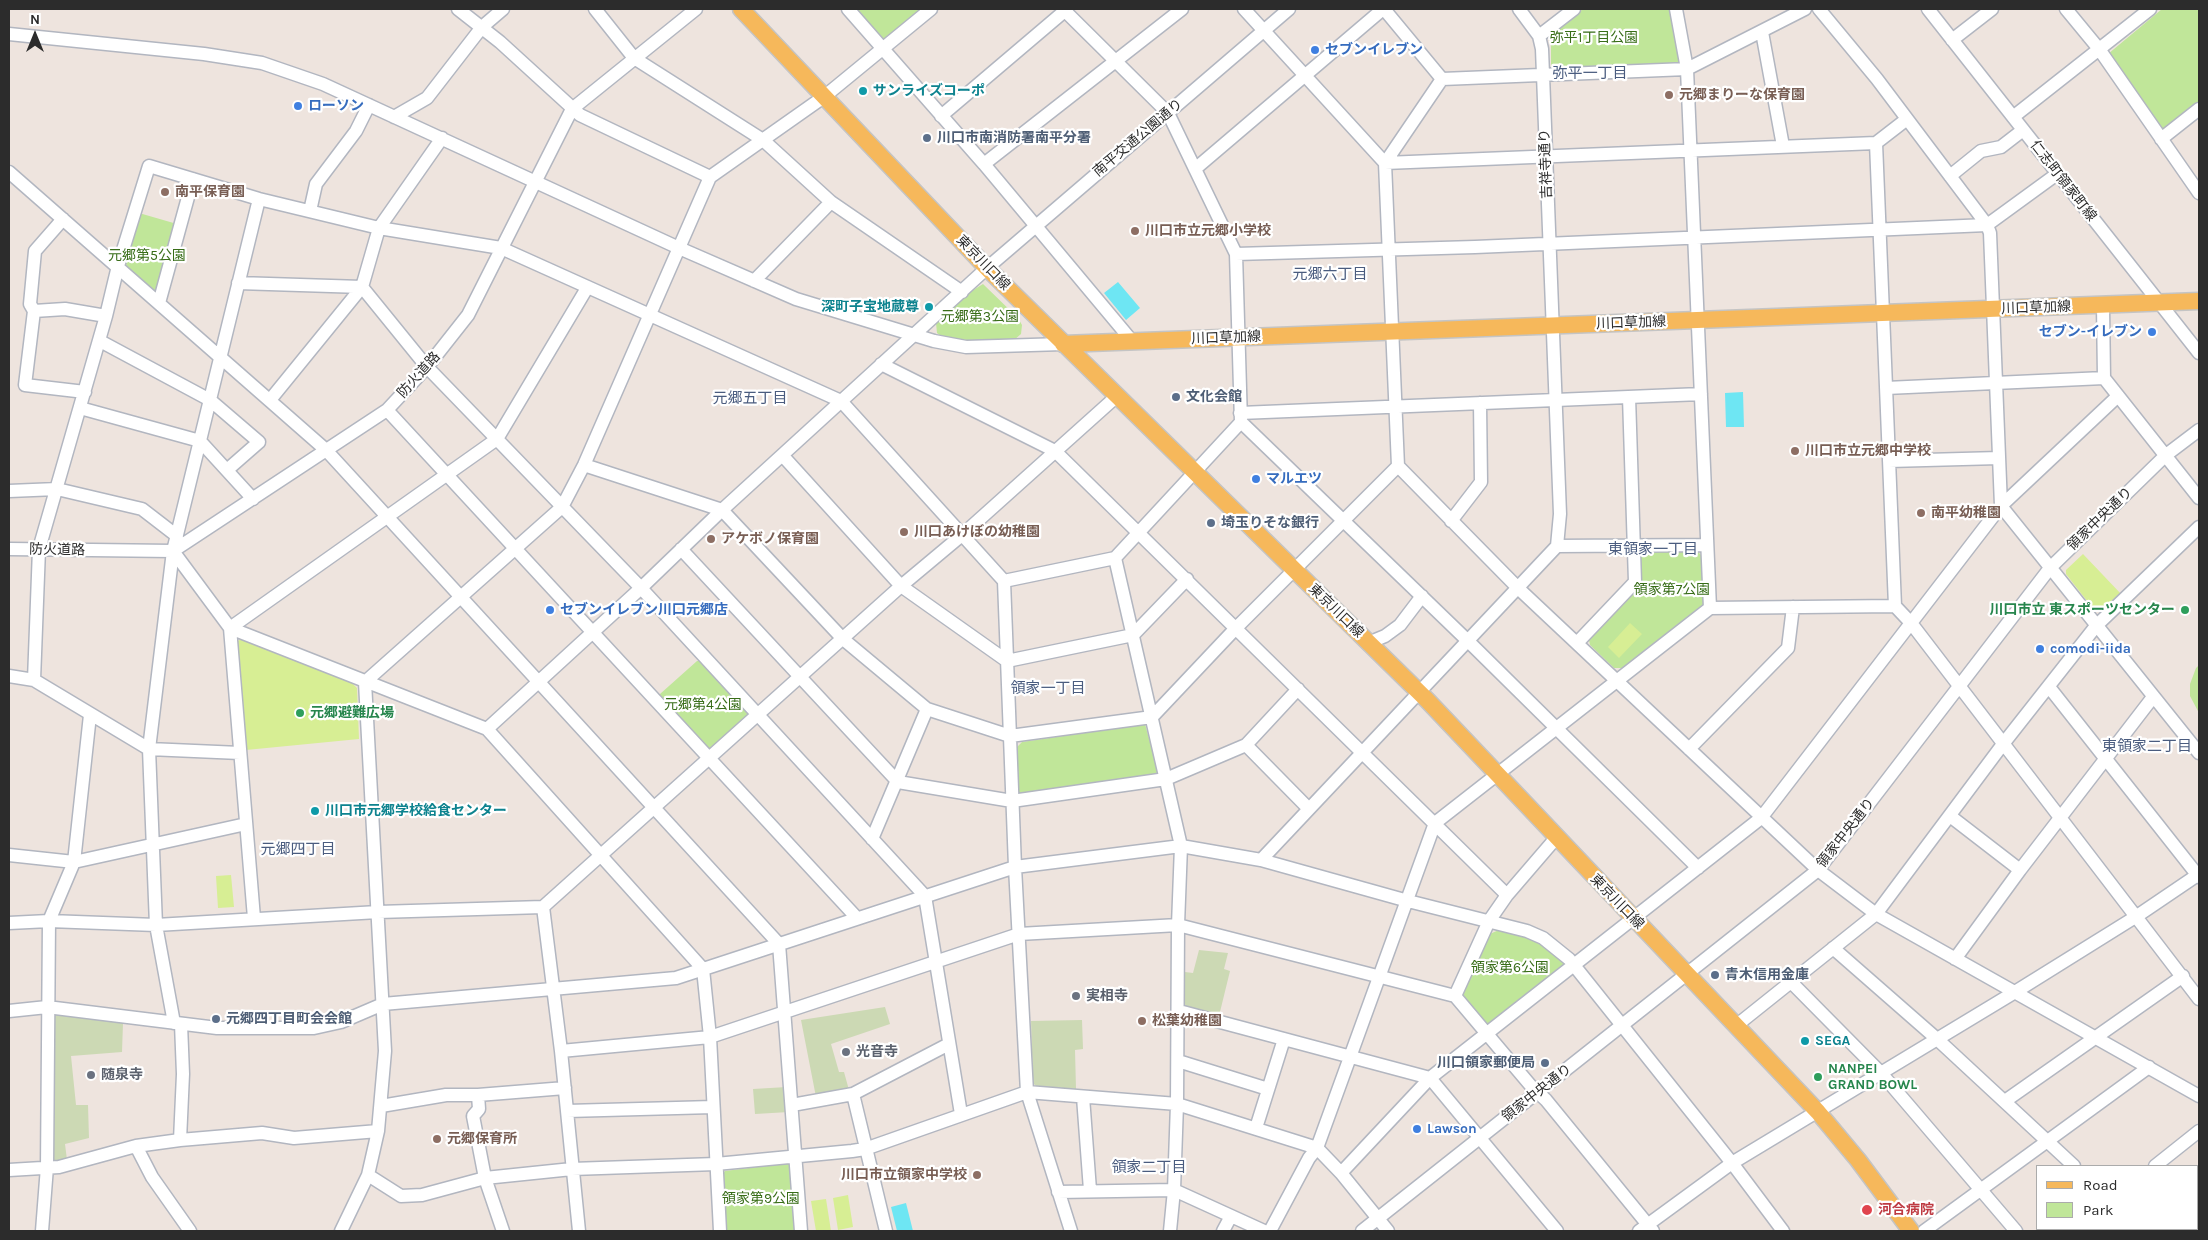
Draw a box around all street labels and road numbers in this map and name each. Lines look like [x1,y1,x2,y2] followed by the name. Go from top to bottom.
[1090,96,1186,180] street label: 南平交通公園通り
[1536,129,1556,199] street label: 吉祥寺通り
[2026,137,2100,225] street label: 仁志町領家町線
[953,232,1013,294] street label: 東京川口線
[2001,298,2071,318] street label: 川口草加線
[1596,313,1666,333] street label: 川口草加線
[1191,328,1261,348] street label: 川口草加線
[394,349,444,401] street label: 防火道路
[2064,484,2136,554] street label: 領家中央通り
[29,541,85,559] street label: 防火道路
[1305,581,1367,641] street label: 東京川口線
[1814,795,1878,871] street label: 領家中央通り
[1587,871,1647,933] street label: 東京川口線
[1499,1061,1575,1125] street label: 領家中央通り

